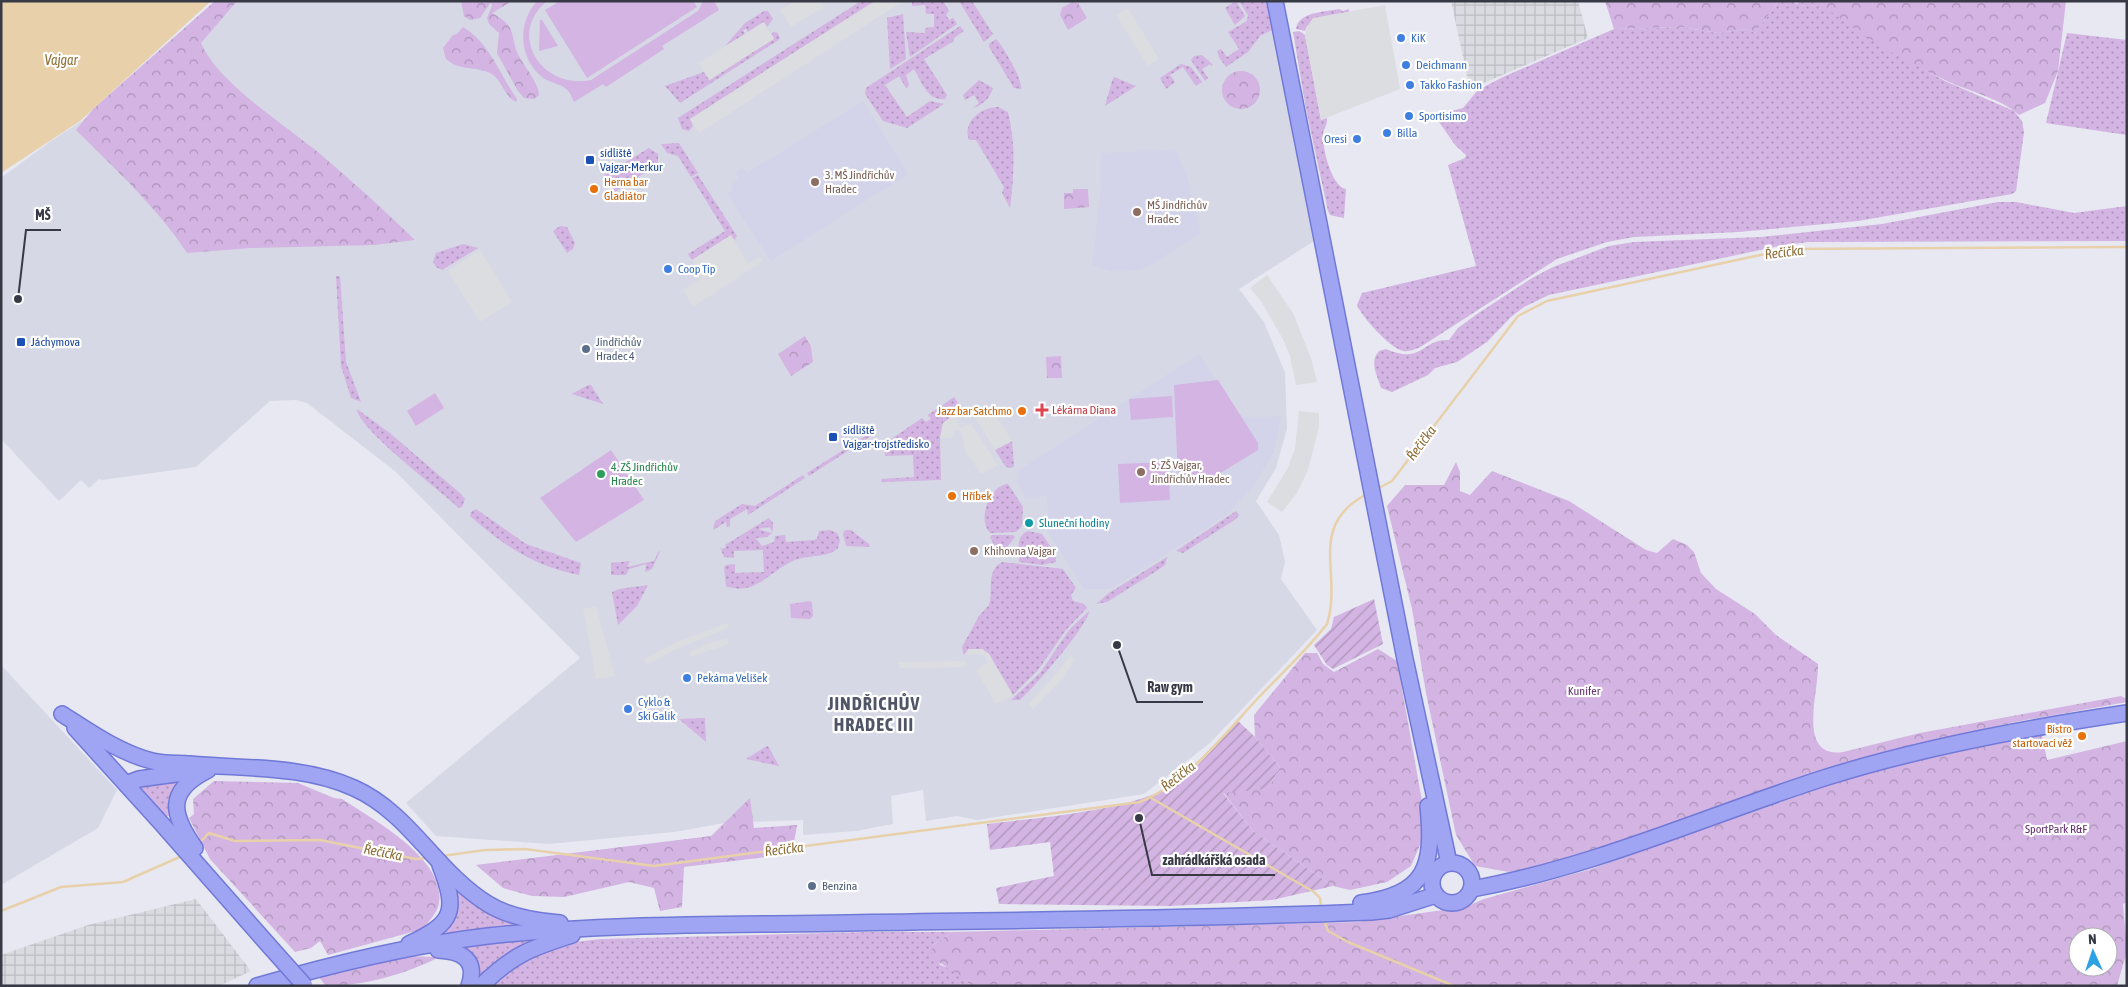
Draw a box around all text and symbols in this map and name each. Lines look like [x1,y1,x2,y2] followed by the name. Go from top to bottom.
[1411,31,1426,45] place label: KiK
[1395,32,1407,44] marker: KiK
[44,52,78,68] water label: Vajgar
[1416,58,1467,72] place label: Deichmann
[1400,59,1412,71] marker: Deichmann
[1420,78,1482,92] place label: Takko Fashion
[1404,79,1416,91] marker: Takko Fashion
[1419,109,1467,123] place label: Sportisimo
[1403,110,1415,122] marker: Sportisimo
[1397,126,1417,140] place label: Billa
[1381,127,1393,139] marker: Billa
[1324,132,1347,146] place label: Oresi
[1351,133,1363,145] marker: Oresi
[600,146,663,174] place label: sídliště Vajgar-Merkur
[584,154,596,166] marker: sídliště Vajgar-Merkur
[825,168,895,196] place label: 3. MŠ Jindřichův Hradec
[604,175,648,203] place label: Herna bar Gladiátor
[809,176,821,188] marker: 3. MŠ Jindřichův Hradec
[588,183,600,195] marker: Herna bar Gladiátor
[1147,198,1207,226] place label: MŠ Jindřichův Hradec
[26,201,61,230] callout: MŠ
[1131,206,1143,218] marker: MŠ Jindřichův Hradec
[35,207,51,223] text: MŠ
[1764,242,1805,262] water label: Řečička
[678,262,716,276] place label: Coop Tip
[662,263,674,275] marker: Coop Tip
[31,335,80,349] place label: Jáchymova
[596,335,641,363] place label: Jindřichův Hradec 4
[15,336,27,348] marker: Jáchymova
[580,343,592,355] marker: Jindřichův Hradec 4
[1052,403,1116,417] place label: Lékárna Diana
[937,404,1012,418] place label: Jazz bar Satchmo
[1036,404,1048,416] marker: Lékárna Diana
[1016,405,1028,417] marker: Jazz bar Satchmo
[1403,422,1439,463] water label: Řečička
[843,423,930,451] place label: sídliště Vajgar-trojstředisko
[827,431,839,443] marker: sídliště Vajgar-trojstředisko
[1151,458,1230,486] place label: 5. ZŠ Vajgar, Jindřichův Hradec
[611,460,678,488] place label: 4. ZŠ Jindřichův Hradec
[1135,466,1147,478] marker: 5. ZŠ Vajgar, Jindřichův Hradec
[595,468,607,480] marker: 4. ZŠ Jindřichův Hradec
[962,489,992,503] place label: Hříbek
[946,490,958,502] marker: Hříbek
[1039,516,1110,530] place label: Sluneční hodiny
[1023,517,1035,529] marker: Sluneční hodiny
[984,544,1056,558] place label: Khihovna Vajgar
[968,545,980,557] marker: Khihovna Vajgar
[697,671,768,685] place label: Pekárna Velíšek
[681,672,693,684] marker: Pekárna Velíšek
[1137,673,1203,702] callout: Raw gym
[1147,679,1193,695] text: Raw gym
[1568,684,1601,698] park label: Kunifer
[827,692,920,735] district label: JINDŘICHŮV HRADEC III
[638,695,676,723] place label: Cyklo & Ski Galík
[622,703,634,715] marker: Cyklo & Ski Galík
[2013,722,2073,750] place label: Bistro startovací věž
[2076,730,2088,742] marker: Bistro startovací věž
[1158,757,1199,794] water label: Řečička
[2025,822,2087,836] park label: SportPark R&F
[764,839,805,859] water label: Řečička
[362,840,404,864] water label: Řečička
[1152,846,1275,875] callout: zahrádkářšká osada
[1163,852,1266,868] text: zahrádkářšká osada
[822,879,857,893] place label: Benzina
[806,880,818,892] marker: Benzina
[2068,927,2118,977] north arrow
[2088,931,2097,947] text: N

